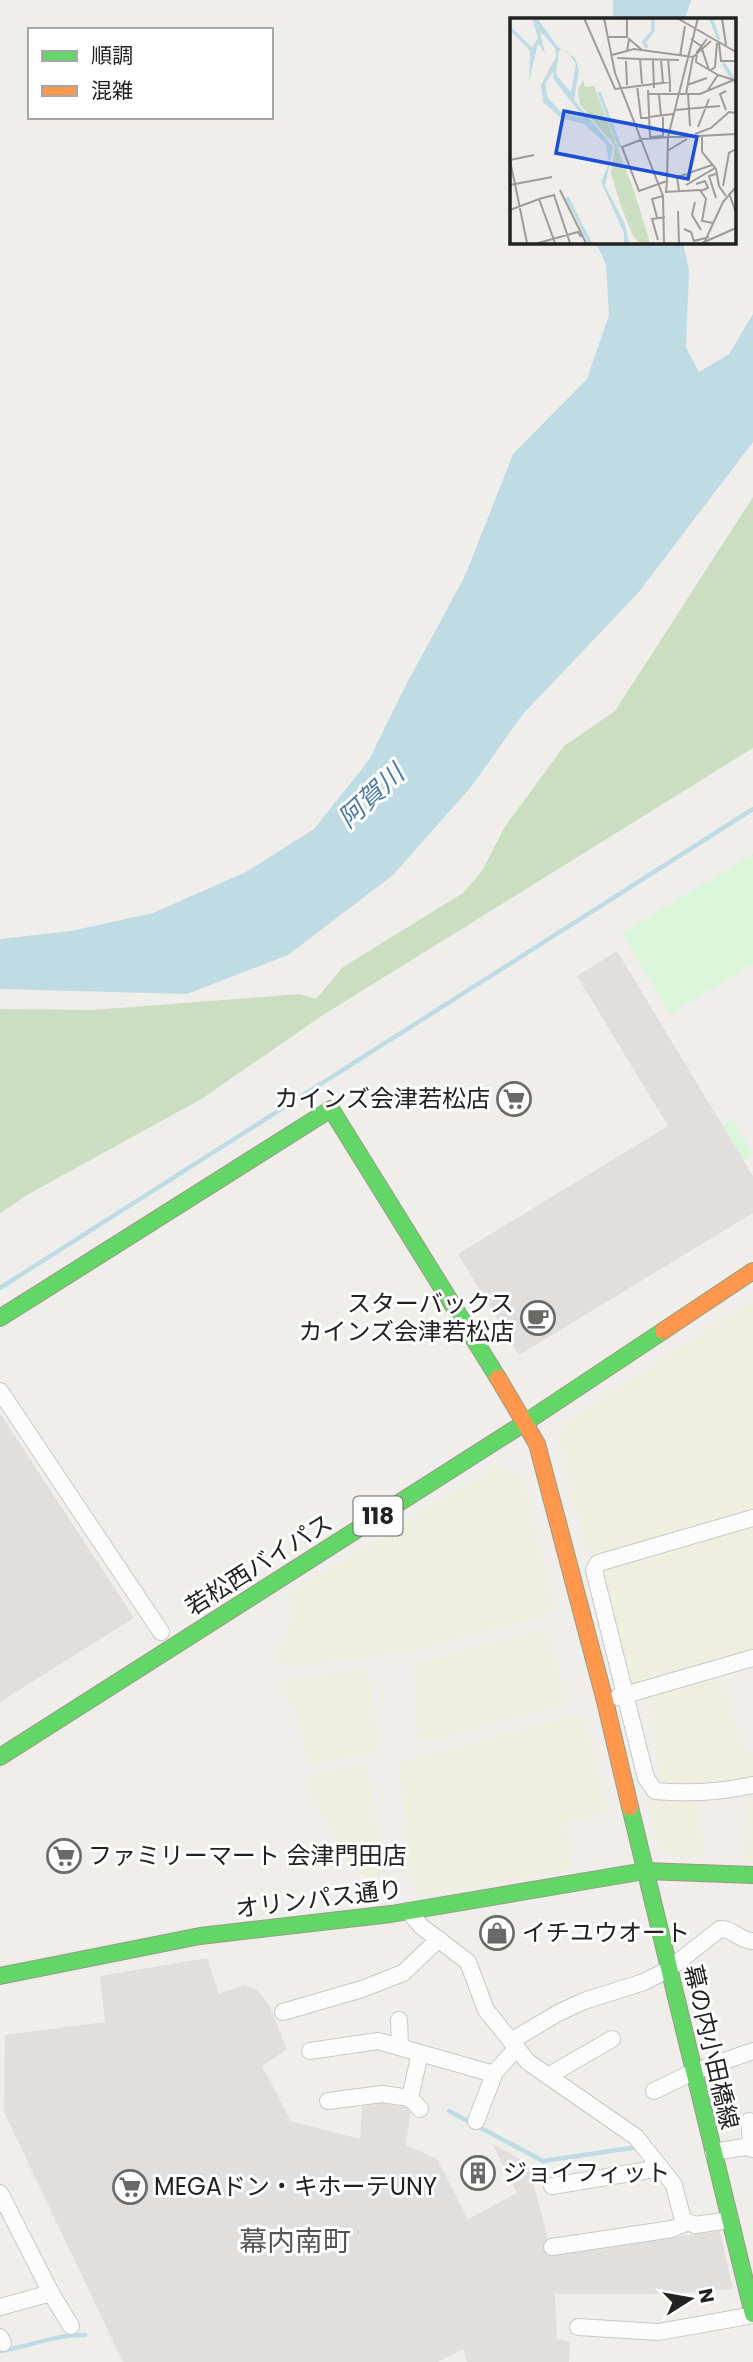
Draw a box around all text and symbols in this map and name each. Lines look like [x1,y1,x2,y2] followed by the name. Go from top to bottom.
[510,18,736,243] inset map
[28,28,273,119] legend
[91,41,133,70] text: 順調
[91,76,133,105] text: 混雑
[330,754,414,836] water label: 阿賀川
[495,1080,533,1118] supermarket icon: カインズ会津若松店
[274,1082,490,1115] place label: カインズ会津若松店
[298,1287,514,1348] place label: スターバックス カインズ会津若松店
[519,1299,557,1337] cafe icon: スターバックス カインズ会津若松店
[354,1497,402,1536] road number: 118
[179,1506,339,1623] street label: 若松西バイパス
[45,1837,83,1875] supermarket icon: ファミリーマート 会津門田店
[88,1839,406,1872] place label: ファミリーマート 会津門田店
[234,1872,404,1925] street label: オリンパス通り
[478,1914,516,1952] shop icon: イチユウオート
[522,1916,690,1949] place label: イチユウオート
[677,1961,746,2132] street label: 幕の内小田橋線
[459,2154,497,2192] building icon: ジョイフィット
[503,2156,671,2189] place label: ジョイフィット
[111,2168,149,2206] supermarket icon: MEGAドン・キホーテUNY
[154,2170,437,2203] place label: MEGAドン・キホーテUNY
[239,2222,351,2261] district label: 幕内南町
[655,2264,725,2334] north arrow
[692,2286,721,2305] text: N

